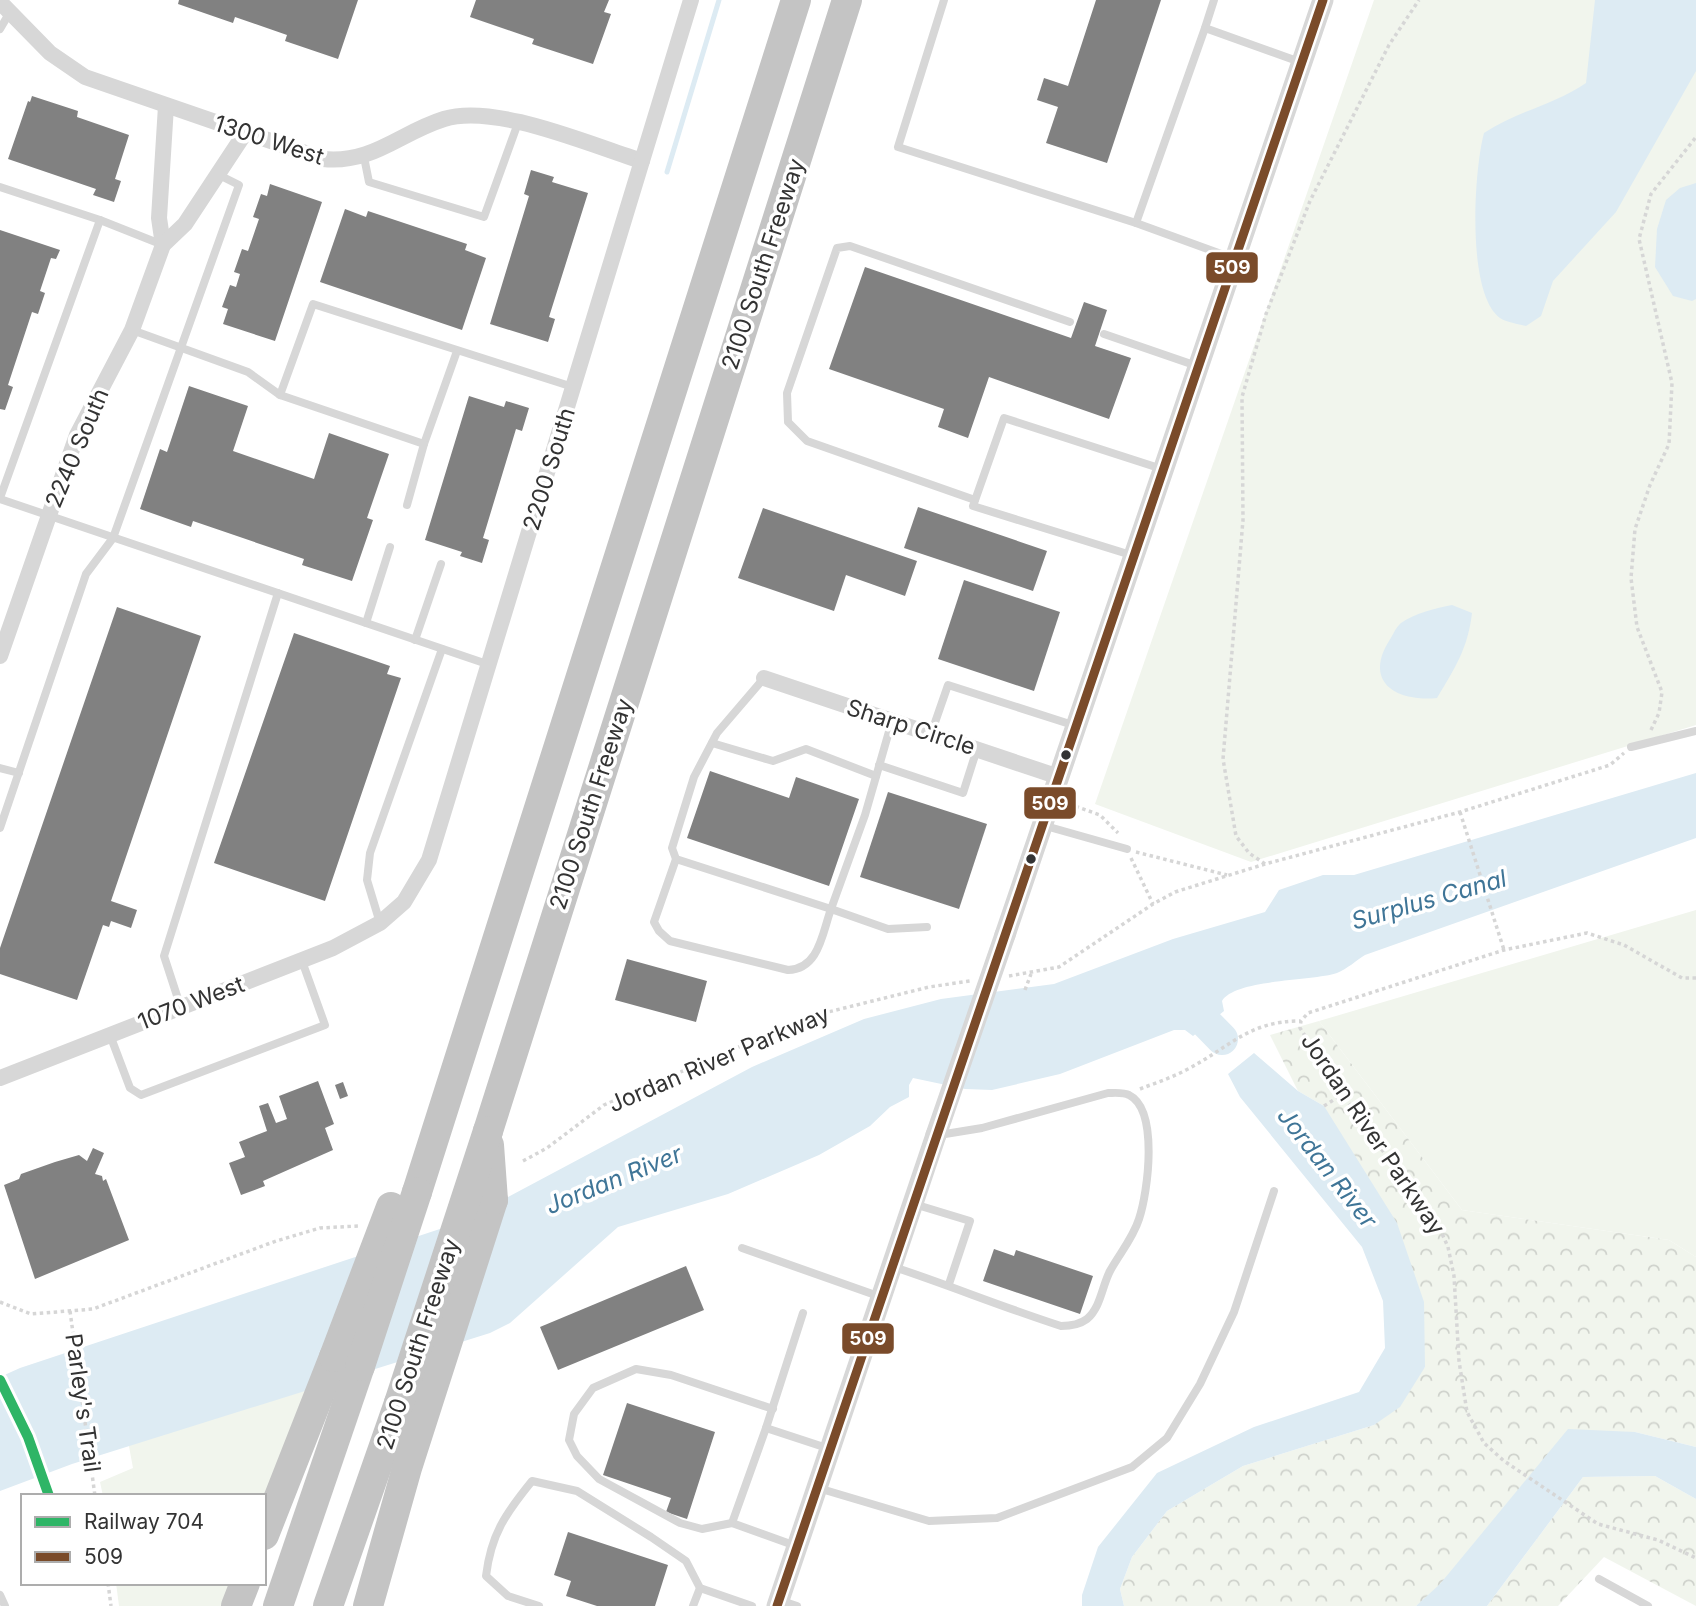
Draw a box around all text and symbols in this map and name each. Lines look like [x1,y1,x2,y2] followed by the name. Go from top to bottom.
[211,109,328,171] street label: 1300 West
[716,155,810,373] street label: 2100 South Freeway
[1205,251,1259,284] line badge: 509
[1213,256,1251,279] text: 509
[39,384,115,512] street label: 2240 South
[517,404,581,534] street label: 2200 South
[843,693,979,761] street label: Sharp Circle
[544,695,638,913] street label: 2100 South Freeway
[1059,748,1073,762] unlabelled marker
[1023,786,1077,820] line badge: 509
[1031,792,1069,815] text: 509
[1024,852,1038,866] unlabelled marker
[1348,863,1510,936] water label: Surplus Canal
[134,970,249,1036] street label: 1070 West
[604,1000,834,1118] street label: Jordan River Parkway
[1295,1028,1451,1240] street label: Jordan River Parkway
[1271,1102,1383,1234] water label: Jordan River
[541,1139,687,1220] water label: Jordan River
[371,1235,465,1453] street label: 2100 South Freeway
[841,1322,895,1355] line badge: 509
[849,1327,887,1350] text: 509
[59,1332,107,1474] street label: Parley's Trail
[21,1494,266,1585] legend
[84,1509,204,1534] text: Railway 704
[84,1544,123,1569] text: 509

